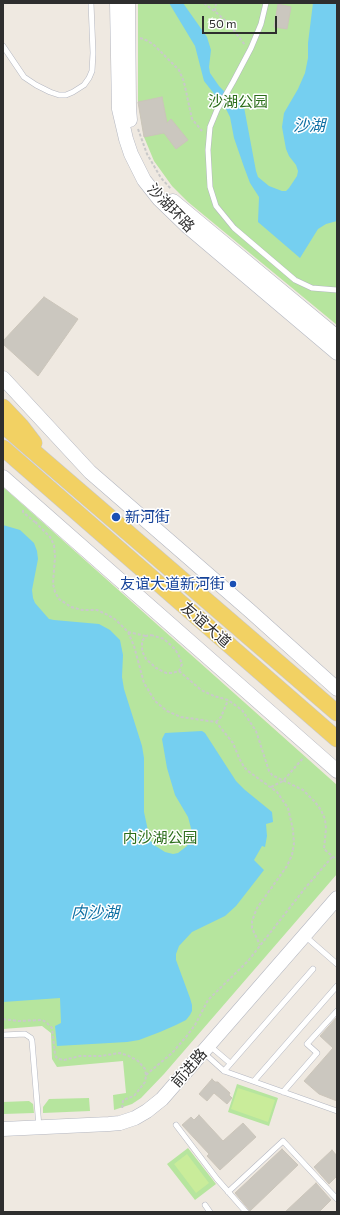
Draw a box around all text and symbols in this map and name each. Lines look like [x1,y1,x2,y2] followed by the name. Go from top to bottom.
[204,8,279,34] scale bar
[209,16,237,30] text: 50 m
[208,93,268,111] park label: 沙湖公园
[293,116,325,136] water label: 沙湖
[144,180,198,236] street label: 沙湖环路
[125,508,170,526] place label: 新河街
[110,511,122,523] marker: 新河街
[120,575,225,593] place label: 友谊大道新河街
[228,579,238,589] marker: 友谊大道新河街
[177,599,235,651] street label: 友谊大道
[123,829,197,847] park label: 内沙湖公园
[71,903,119,923] water label: 内沙湖
[167,1045,211,1091] street label: 前进路

